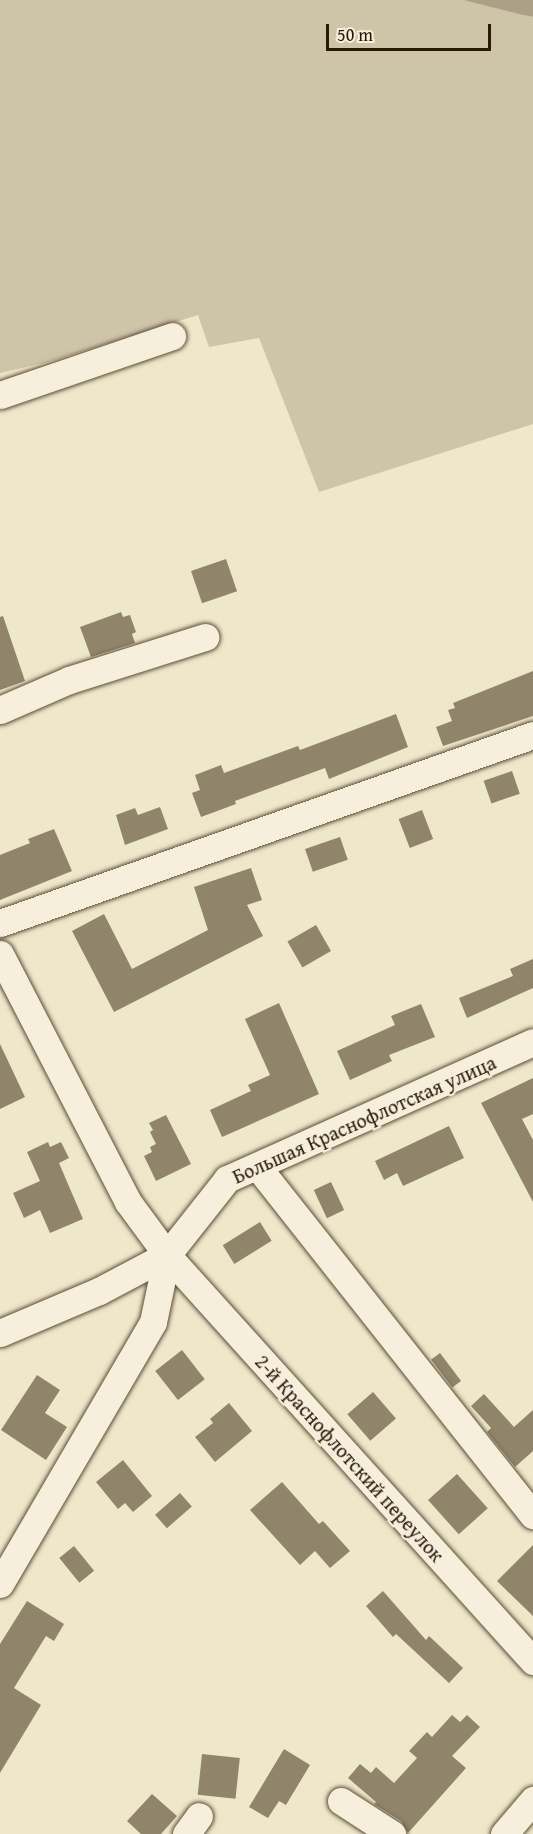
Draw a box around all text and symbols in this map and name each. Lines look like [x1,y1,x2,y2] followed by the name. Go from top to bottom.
[329,12,494,50] scale bar
[337,21,373,48] text: 50 m
[228,1050,500,1188] street label: Большая Краснофлотская улица
[251,1349,449,1567] street label: 2-й Краснофлотский переулок

